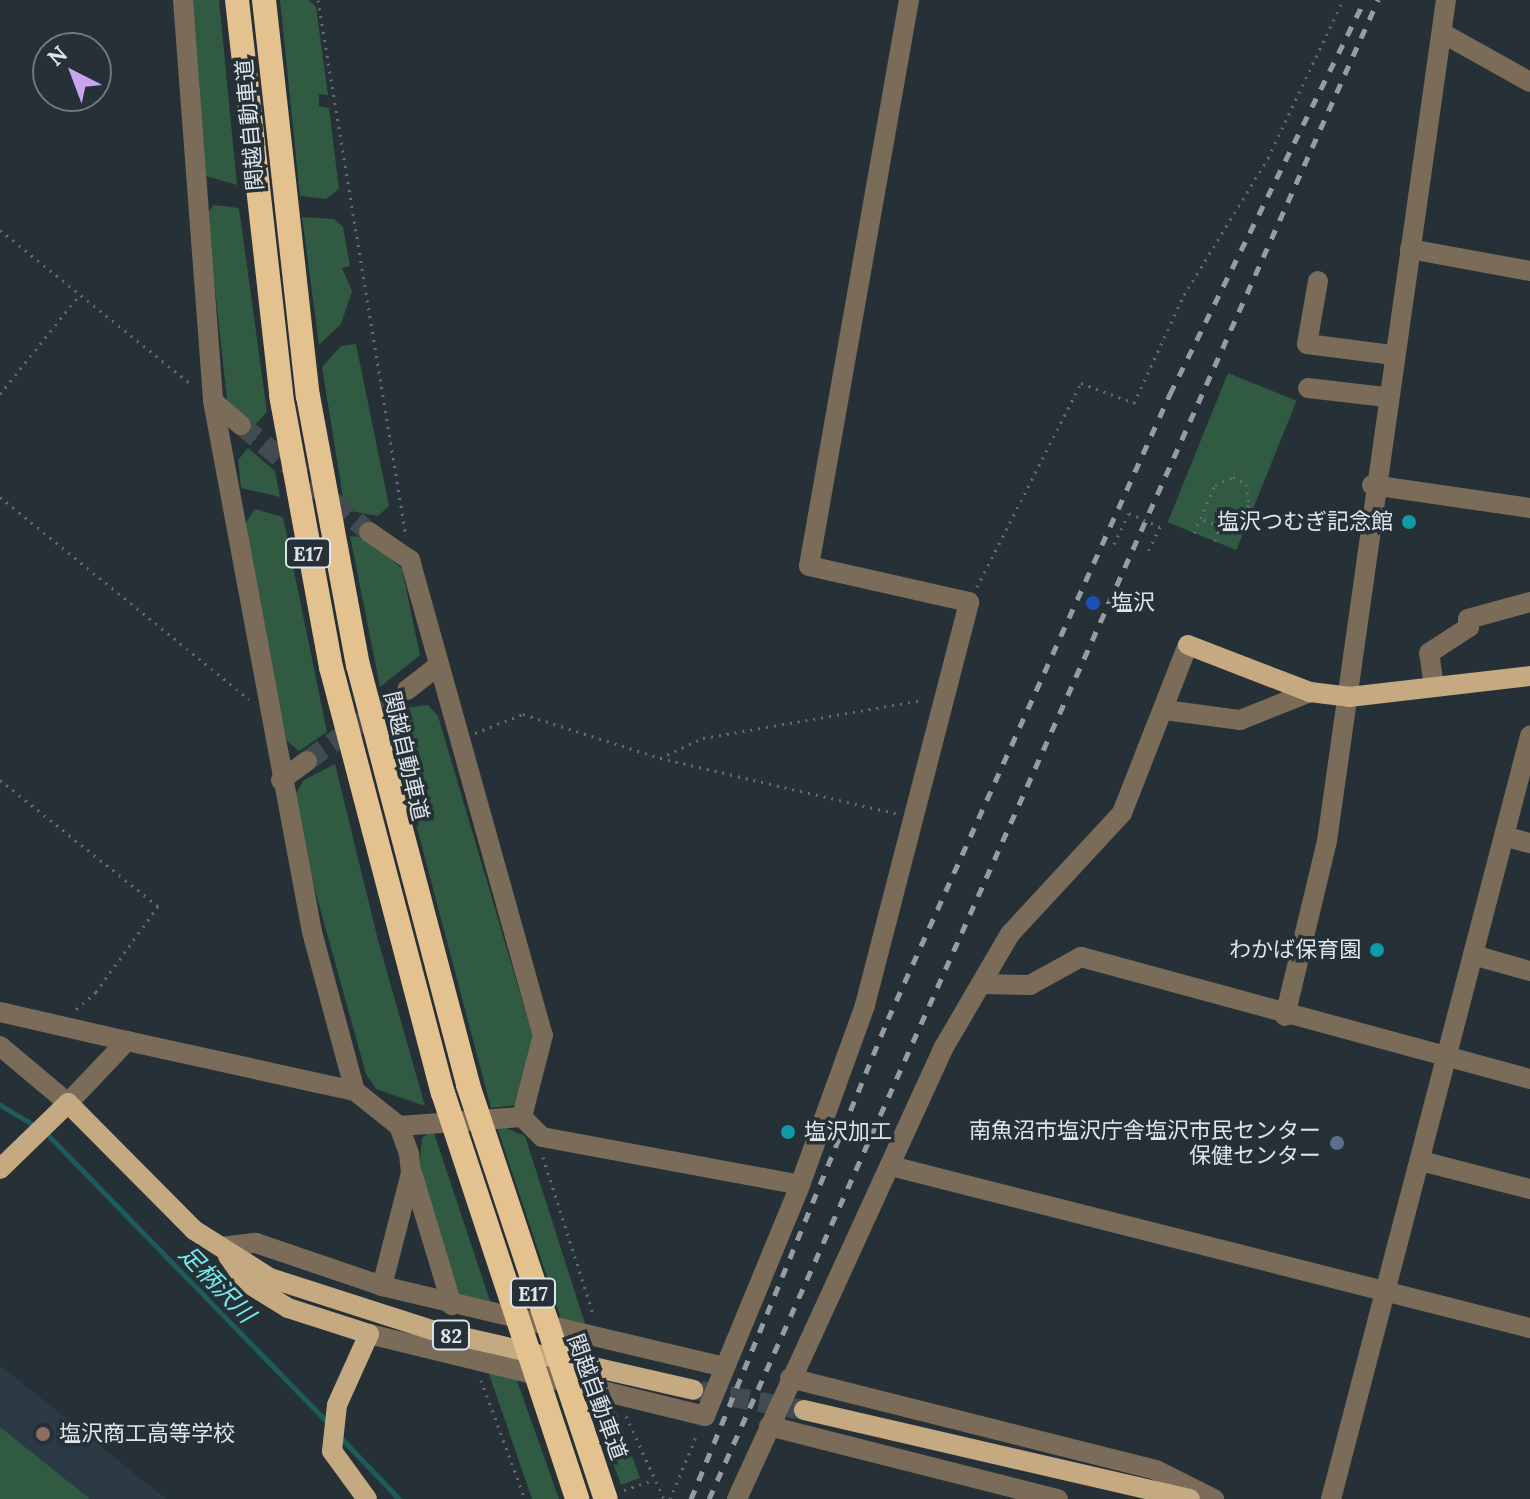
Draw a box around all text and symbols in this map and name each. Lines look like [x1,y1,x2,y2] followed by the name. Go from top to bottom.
[32,32,112,112] north arrow
[42,40,73,72] text: N
[231,58,269,192] street label: 関越自動車道
[1217,509,1393,535] place label: 塩沢つむぎ記念館
[1400,513,1418,531] marker: 塩沢つむぎ記念館
[284,537,332,569] road number: E17
[1111,590,1155,616] place label: 塩沢
[1082,592,1104,614] marker: 塩沢
[378,689,434,823] street label: 関越自動車道
[1229,937,1361,963] place label: わかば保育園
[1368,941,1386,959] marker: わかば保育園
[969,1117,1321,1168] place label: 南魚沼市塩沢庁舎塩沢市民センター 保健センター
[804,1119,892,1145] place label: 塩沢加工
[779,1123,797,1141] marker: 塩沢加工
[1328,1134,1346,1152] marker: 南魚沼市塩沢庁舎塩沢市民センター 保健センター
[173,1239,261,1329] water label: 足柄沢川
[509,1277,557,1309] road number: E17
[431,1319,471,1351] road number: 82
[562,1330,632,1464] street label: 関越自動車道
[59,1421,235,1447] place label: 塩沢商工高等学校
[34,1425,52,1443] marker: 塩沢商工高等学校

